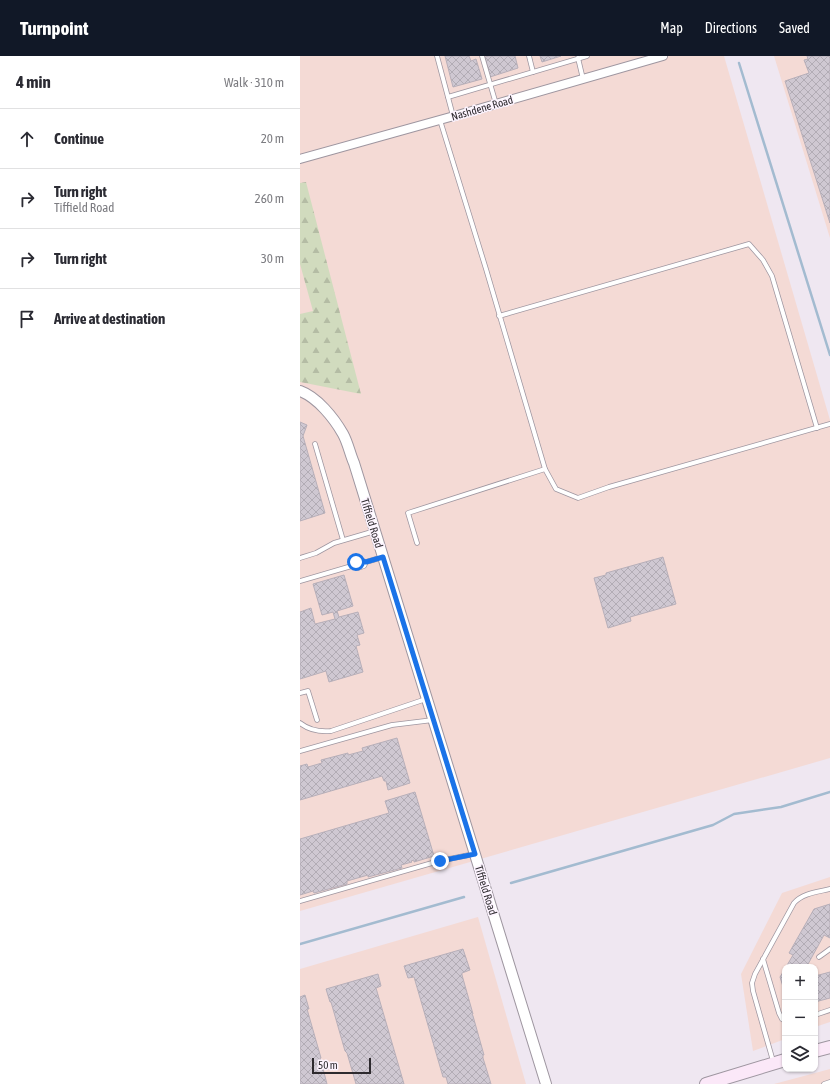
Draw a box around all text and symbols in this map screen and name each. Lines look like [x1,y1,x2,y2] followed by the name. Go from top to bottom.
[20,17,88,39] text: Turnpoint
[660,20,683,36] text: Map
[705,20,757,36] text: Directions
[779,20,810,36] text: Saved
[16,72,51,92] text: 4 min
[224,75,284,90] text: Walk · 310 m
[450,93,514,123] street label: Nashdene Road
[16,128,38,150] icon: ahead
[54,130,104,147] text: Continue
[261,131,284,146] text: 20 m
[54,183,107,200] text: Turn right
[16,188,38,210] icon: right
[255,191,284,206] text: 260 m
[54,200,114,215] text: Tiffield Road
[16,248,38,270] icon: right
[54,250,107,267] text: Turn right
[261,251,284,266] text: 30 m
[16,308,38,330] icon: arrive
[54,310,165,327] text: Arrive at destination
[359,497,385,549] street label: Tiffield Road
[347,553,365,571] route start
[431,852,449,870] route end
[473,864,499,916] street label: Tiffield Road
[782,964,818,1072] map controls
[782,964,818,1000] button: +
[782,1000,818,1036] button: −
[782,1036,818,1072] button: layers
[312,1056,371,1075] scale bar
[318,1059,338,1071] text: 50 m

